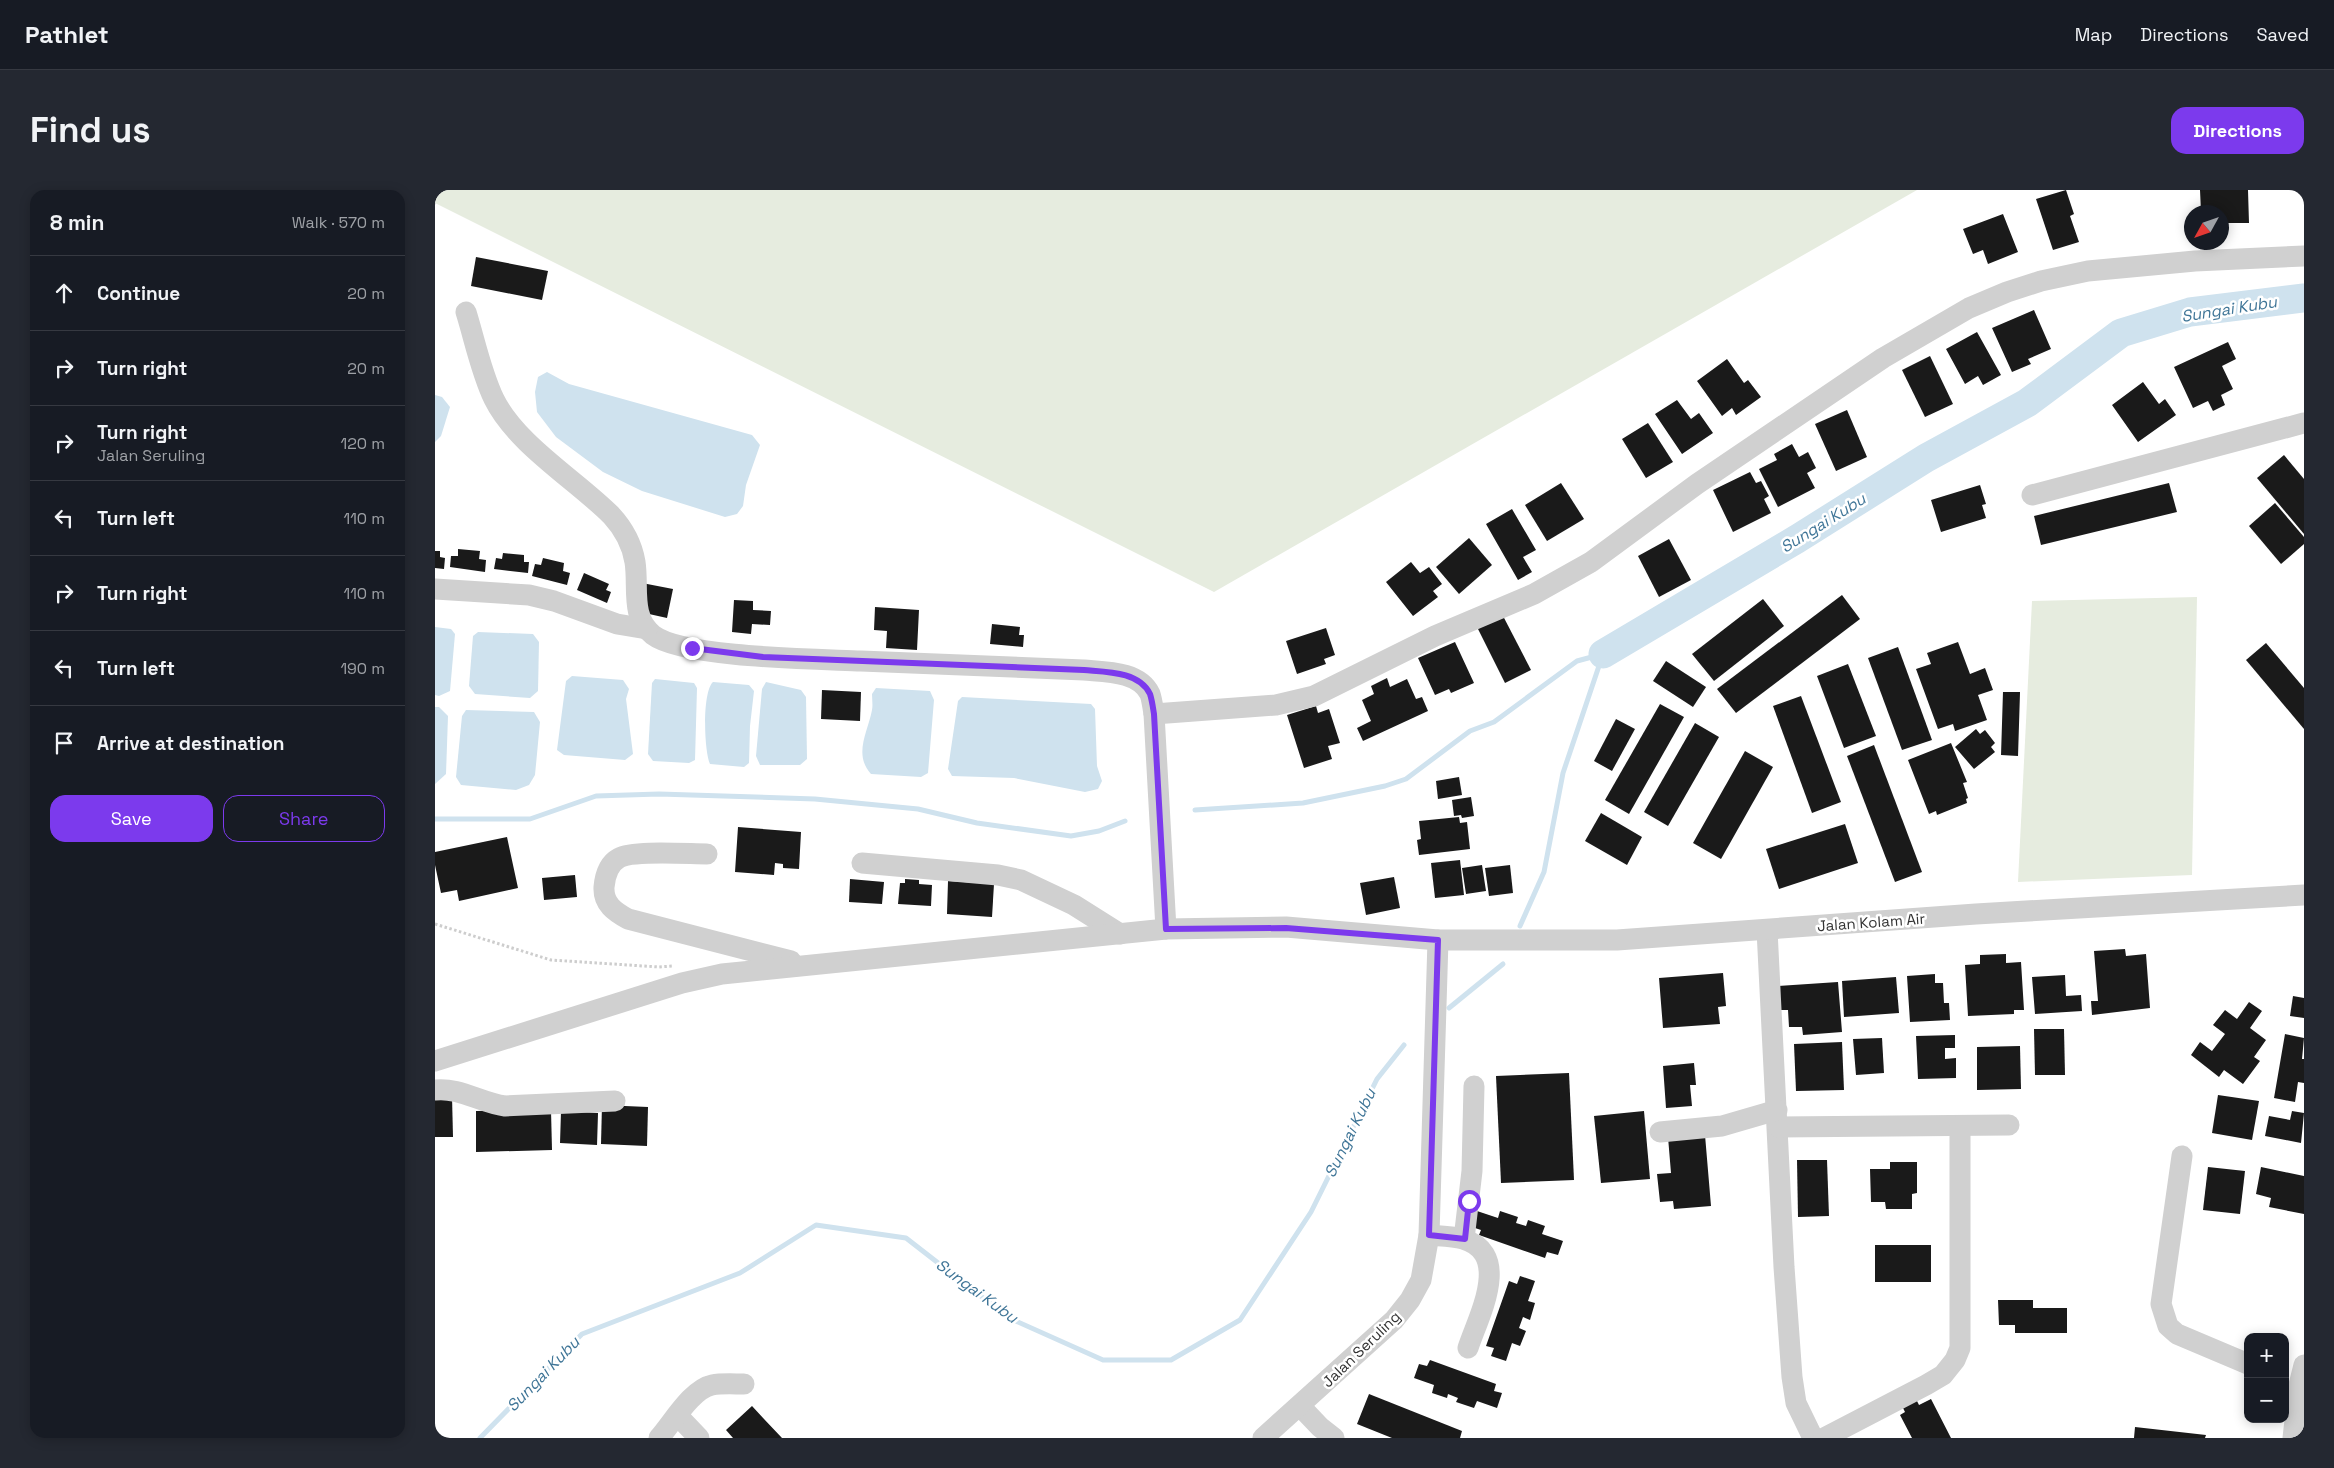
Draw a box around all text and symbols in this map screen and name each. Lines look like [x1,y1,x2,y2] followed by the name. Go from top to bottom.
[25,19,109,50] text: Pathlet
[2075,23,2112,46] text: Map
[2140,23,2229,46] text: Directions
[2257,23,2309,46] text: Saved
[2171,107,2304,154] button: Directions
[30,108,151,152] text: Find us
[2184,205,2229,250] north arrow
[50,209,104,236] text: 8 min
[292,212,385,233] text: Walk · 570 m
[50,279,78,307] icon: ahead
[97,281,180,306] text: Continue
[347,283,385,304] text: 20 m
[2180,291,2279,327] water label: Sungai Kubu
[50,354,78,382] icon: right
[97,356,187,381] text: Turn right
[347,358,385,379] text: 20 m
[97,420,187,445] text: Turn right
[50,429,78,457] icon: right
[341,433,385,454] text: 120 m
[97,445,205,466] text: Jalan Seruling
[1777,488,1870,557] water label: Sungai Kubu
[50,504,78,532] icon: left
[97,506,175,531] text: Turn left
[343,508,385,529] text: 110 m
[50,579,78,607] icon: right
[97,581,187,606] text: Turn right
[343,583,385,604] text: 110 m
[681,637,704,660] route end
[50,654,78,682] icon: left
[97,656,175,681] text: Turn left
[340,658,385,679] text: 190 m
[50,729,78,757] icon: arrive
[97,731,285,756] text: Arrive at destination
[50,795,213,842] button: Save
[223,795,385,842] button: Share
[1816,909,1926,935] street label: Jalan Kolam Air
[1319,1084,1381,1181] water label: Sungai Kubu
[1458,1190,1481,1213] route start
[932,1254,1023,1329] water label: Sungai Kubu
[1318,1307,1404,1391] street label: Jalan Seruling
[502,1331,585,1416] water label: Sungai Kubu
[2244,1333,2289,1423] map controls
[2244,1333,2289,1378] button: +
[2244,1378,2289,1423] button: −

